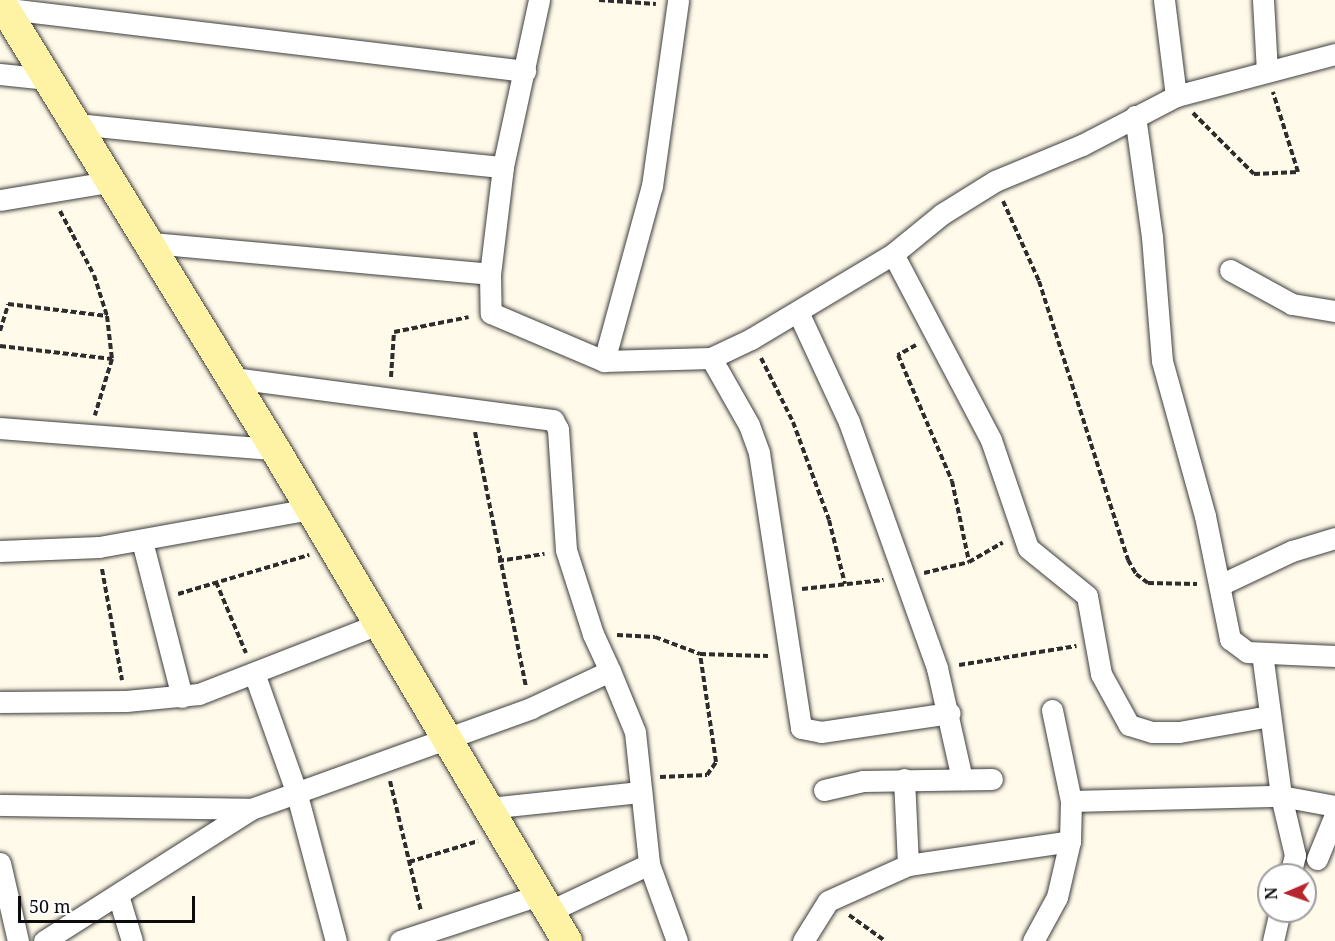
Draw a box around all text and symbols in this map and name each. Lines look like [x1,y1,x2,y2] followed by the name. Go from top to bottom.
[1257,863,1317,923] north arrow
[21,884,198,922] scale bar
[1260,887,1282,900] text: N
[29,894,71,918] text: 50 m

